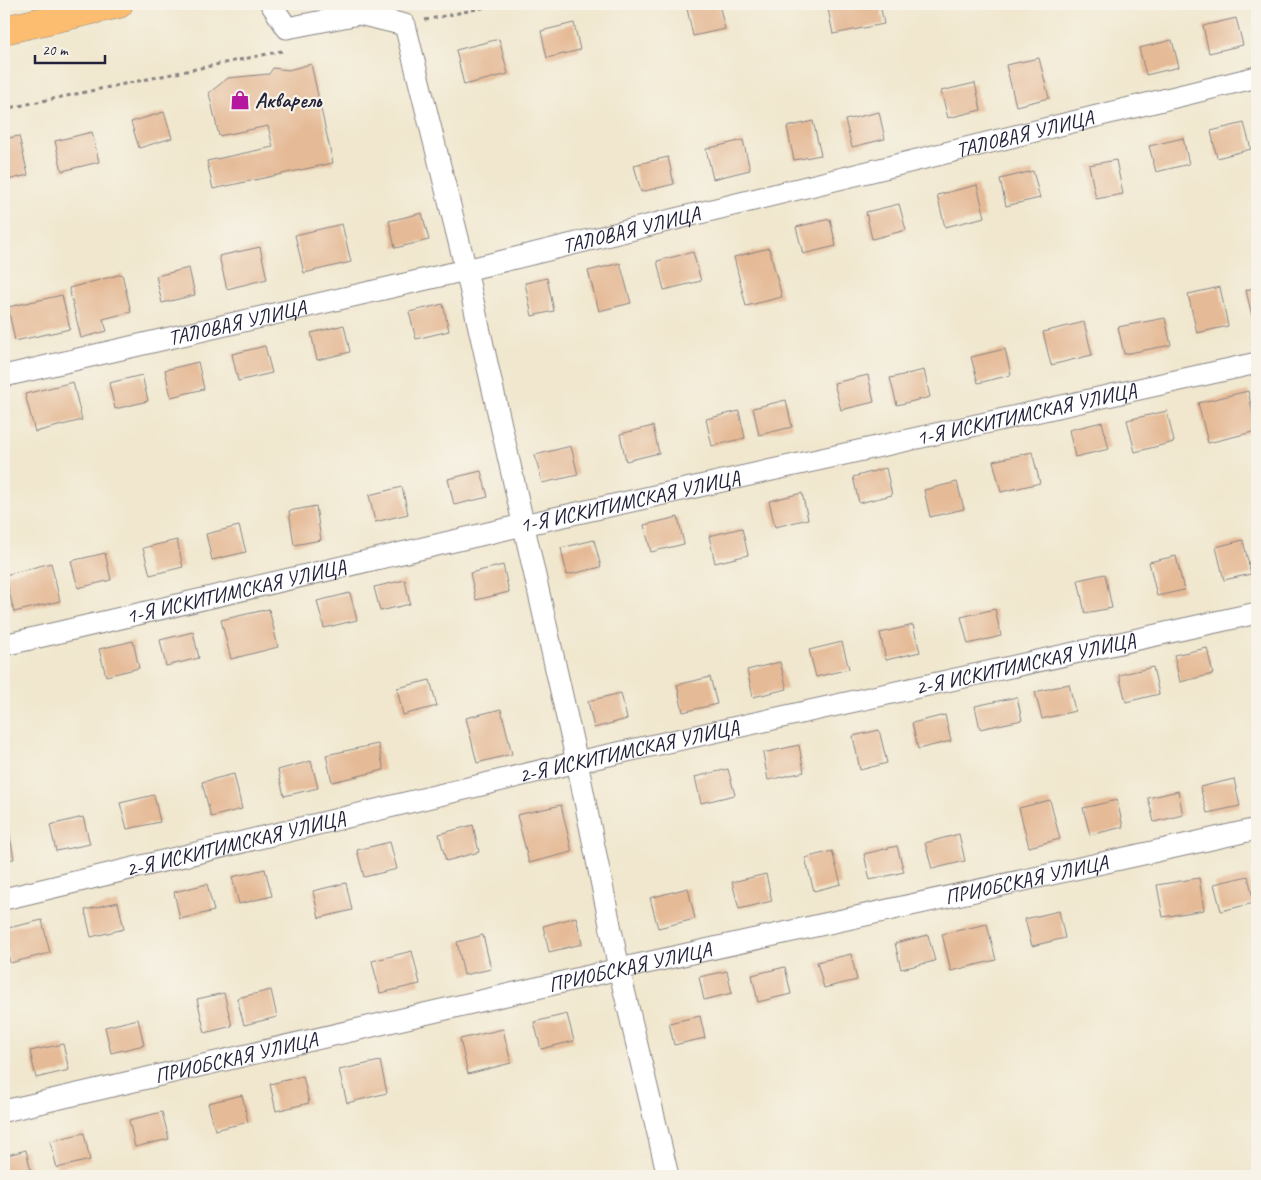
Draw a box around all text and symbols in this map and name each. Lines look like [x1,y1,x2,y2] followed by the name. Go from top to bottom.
[35,32,105,64] scale bar
[42,41,69,60] text: 20 m
[255,87,323,113] place label: Акварель
[229,89,251,111] shop icon: Акварель
[953,104,1097,163] street label: ТАЛОВАЯ УЛИЦА
[560,200,704,259] street label: ТАЛОВАЯ УЛИЦА
[166,294,310,351] street label: ТАЛОВАЯ УЛИЦА
[914,377,1139,451] street label: 1-Я ИСКИТИМСКАЯ УЛИЦА
[517,464,743,538] street label: 1-Я ИСКИТИМСКАЯ УЛИЦА
[123,553,349,629] street label: 1-Я ИСКИТИМСКАЯ УЛИЦА
[913,627,1138,701] street label: 2-Я ИСКИТИМСКАЯ УЛИЦА
[516,714,742,788] street label: 2-Я ИСКИТИМСКАЯ УЛИЦА
[123,805,348,882] street label: 2-Я ИСКИТИМСКАЯ УЛИЦА
[942,849,1112,910] street label: ПРИОБСКАЯ УЛИЦА
[546,936,715,998] street label: ПРИОБСКАЯ УЛИЦА
[152,1026,321,1089] street label: ПРИОБСКАЯ УЛИЦА

